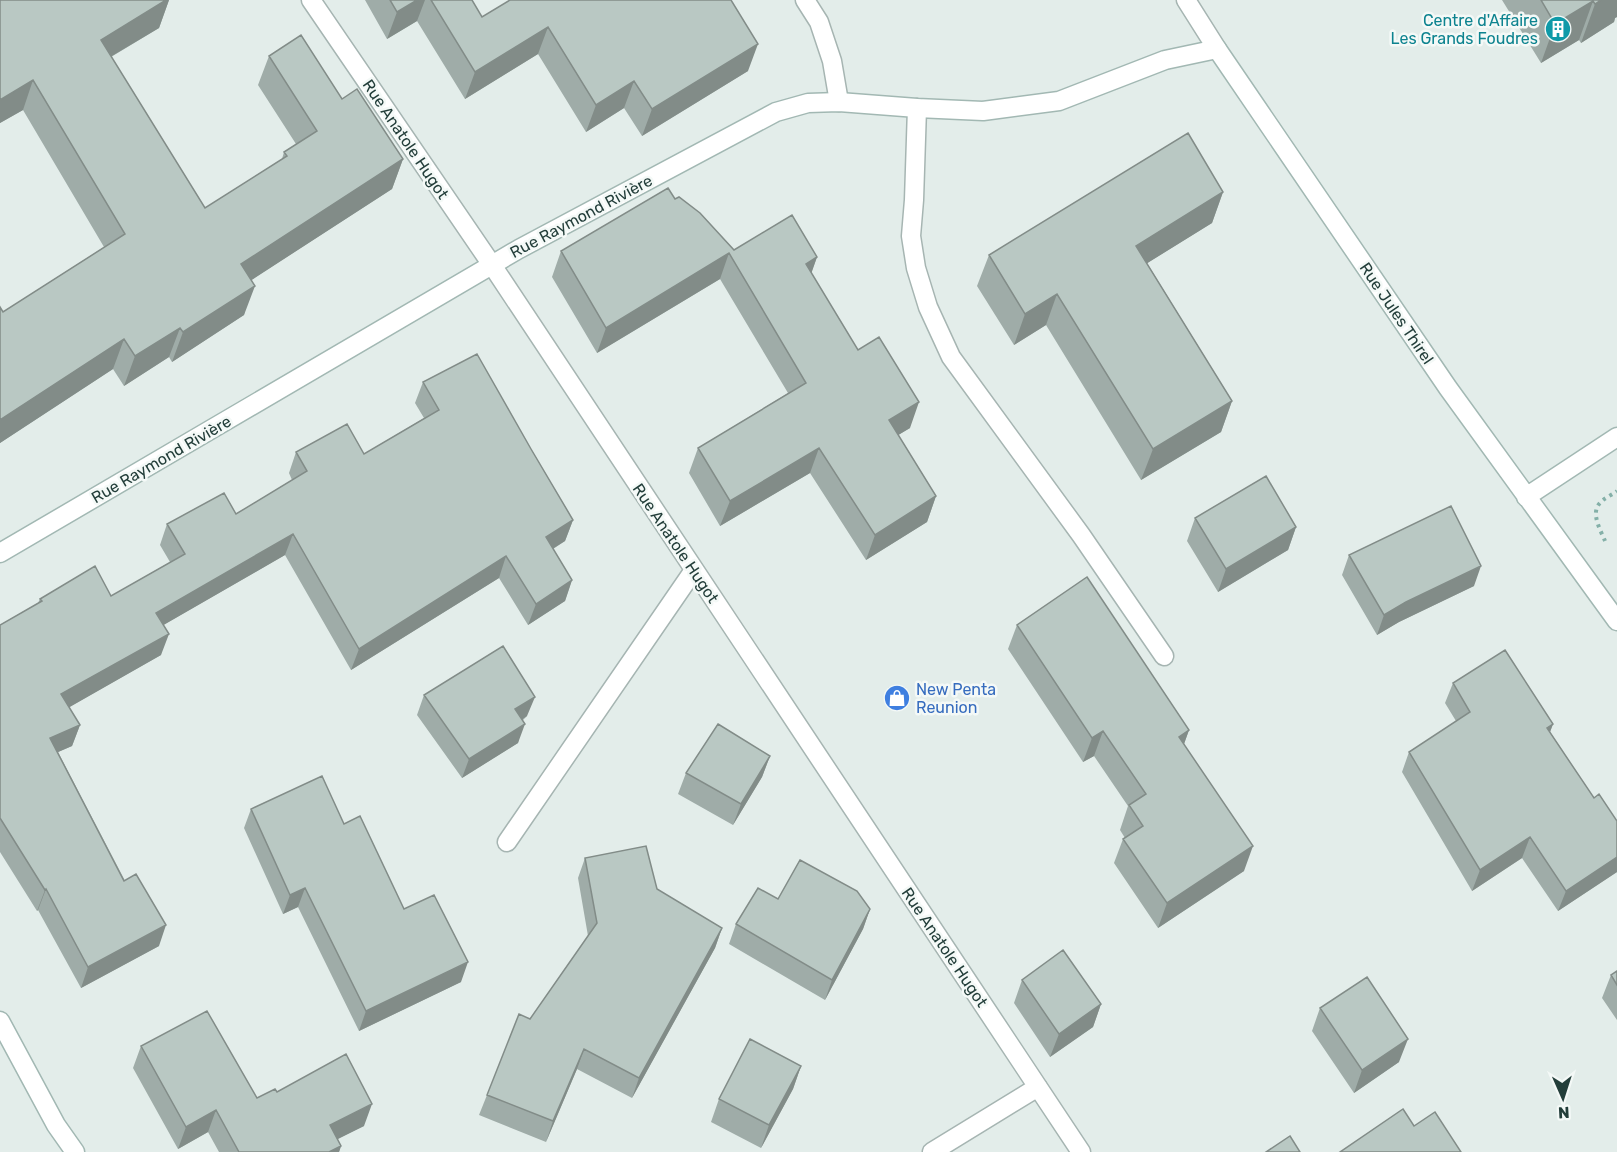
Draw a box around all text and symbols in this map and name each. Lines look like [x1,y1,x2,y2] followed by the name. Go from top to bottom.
[1391,11,1538,48] place label: Centre d'Affaire Les Grands Foudres
[1543,14,1573,44] building icon: Centre d'Affaire Les Grands Foudres
[359,76,453,203] street label: Rue Anatole Hugot
[507,171,656,262] street label: Rue Raymond Rivière
[1356,259,1438,368] street label: Rue Jules Thirel
[88,412,235,507] street label: Rue Raymond Rivière
[629,480,723,607] street label: Rue Anatole Hugot
[916,680,996,717] place label: New Penta Reunion
[882,683,912,713] shop icon: New Penta Reunion
[898,884,992,1011] street label: Rue Anatole Hugot
[1533,1068,1593,1128] north arrow
[1558,1103,1570,1122] text: N

